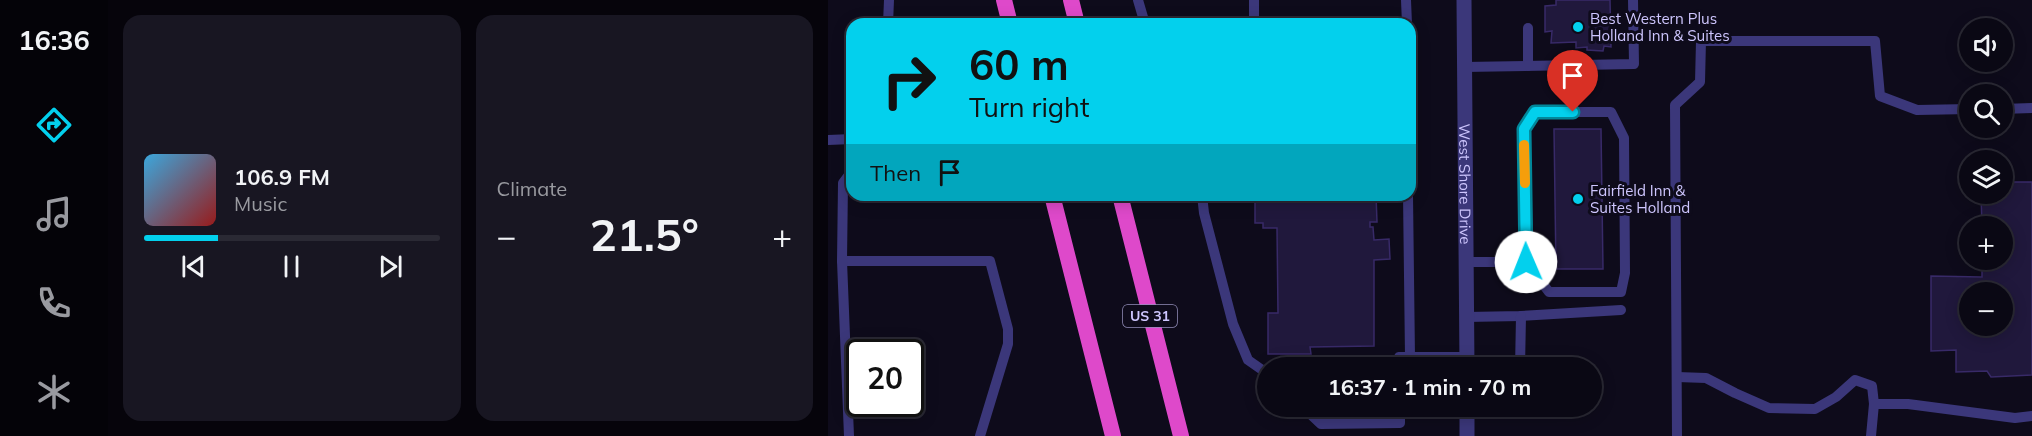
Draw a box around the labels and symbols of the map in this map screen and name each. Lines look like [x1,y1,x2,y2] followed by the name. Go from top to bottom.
[1590,9,1730,45] place label: Best Western Plus Holland Inn & Suites
[1571,20,1585,34] marker: Best Western Plus Holland Inn & Suites
[1547,50,1598,112] pin
[1456,123,1475,245] street label: West Shore Drive
[1590,181,1690,217] place label: Fairfield Inn & Suites Holland
[1571,192,1585,206] marker: Fairfield Inn & Suites Holland
[1494,230,1558,294] position arrow
[1123,305,1177,327] road number: US 31
[846,339,924,417] speed limit sign: 20

